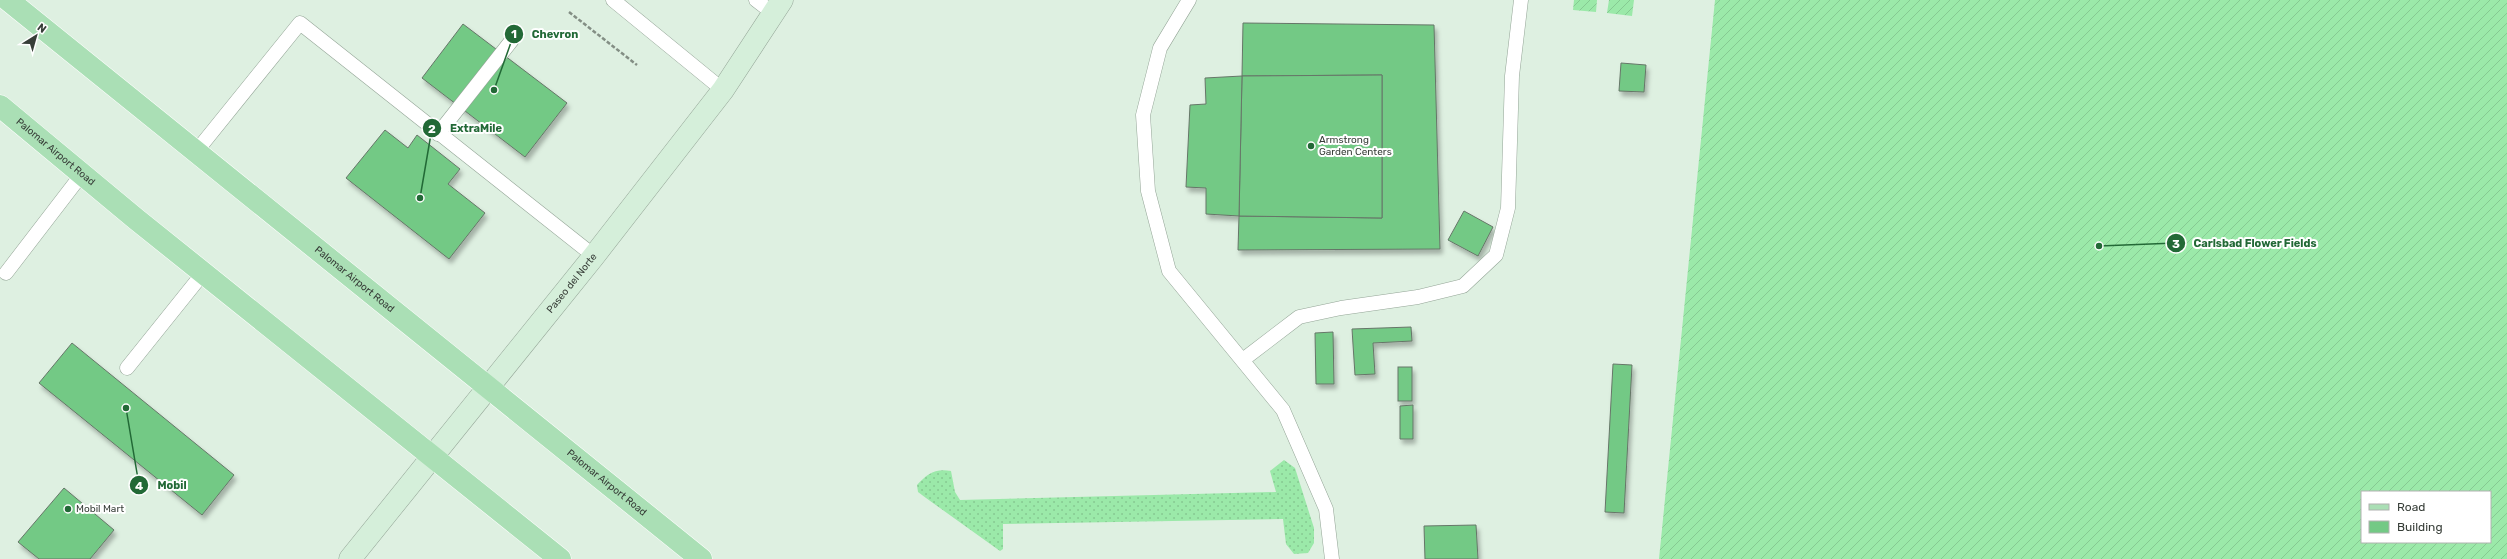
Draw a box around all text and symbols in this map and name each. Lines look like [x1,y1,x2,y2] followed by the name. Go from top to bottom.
[16,16,56,56] north arrow
[35,21,49,36] text: N
[504,22,586,45] callout: Chevron
[511,27,517,41] text: 1
[532,28,578,41] text: Chevron
[14,116,97,188] street label: Palomar Airport Road
[422,117,510,140] callout: ExtraMile
[428,122,436,136] text: 2
[450,122,502,135] text: ExtraMile
[1319,134,1392,158] place label: Armstrong Garden Centers
[1306,141,1316,151] marker: Armstrong Garden Centers
[2166,232,2325,255] callout: Carlsbad Flower Fields
[2172,237,2180,251] text: 3
[2194,237,2317,250] text: Carlsbad Flower Fields
[312,244,397,315] street label: Palomar Airport Road
[544,251,600,316] street label: Paseo del Norte
[564,447,649,519] street label: Palomar Airport Road
[129,474,194,497] callout: Mobil
[135,479,143,493] text: 4
[157,479,187,492] text: Mobil
[2361,491,2491,543] legend
[2397,500,2425,514] text: Road
[76,503,124,515] place label: Mobil Mart
[63,504,73,514] marker: Mobil Mart
[2397,520,2443,534] text: Building

